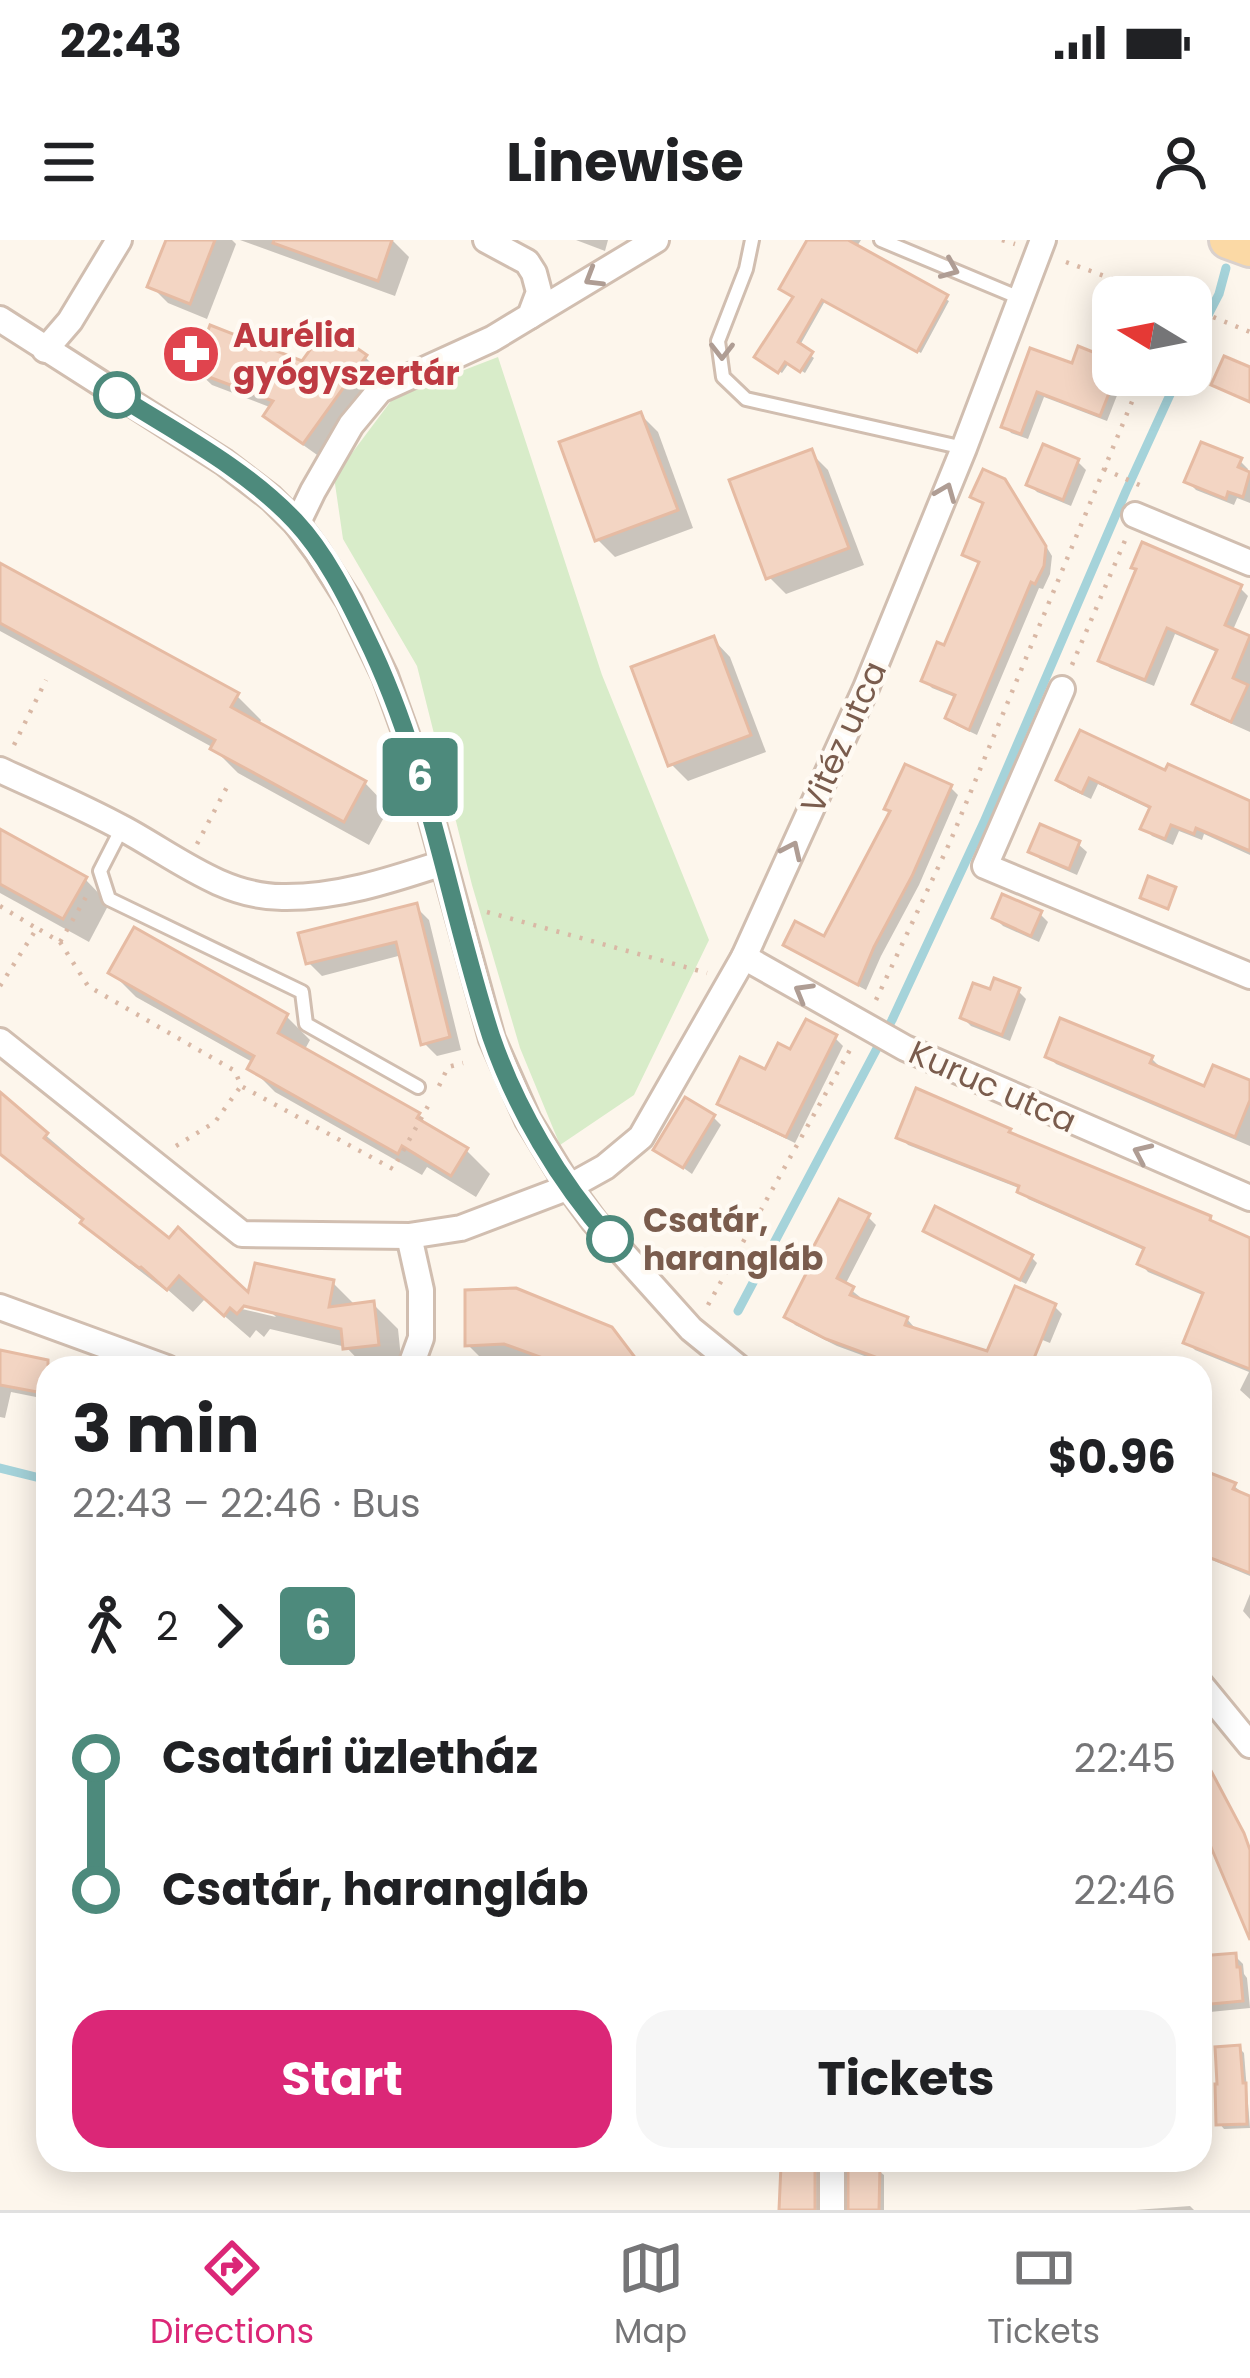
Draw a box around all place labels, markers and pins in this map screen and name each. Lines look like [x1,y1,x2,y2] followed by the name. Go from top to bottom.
[233,312,460,397] place label: Aurélia gyógyszertár
[160,323,222,385] pharmacy icon: Aurélia gyógyszertár
[95,373,139,417] unlabelled marker
[643,1197,823,1282] place label: Csatár, harangláb
[588,1217,632,1261] marker: Csatár, harangláb

